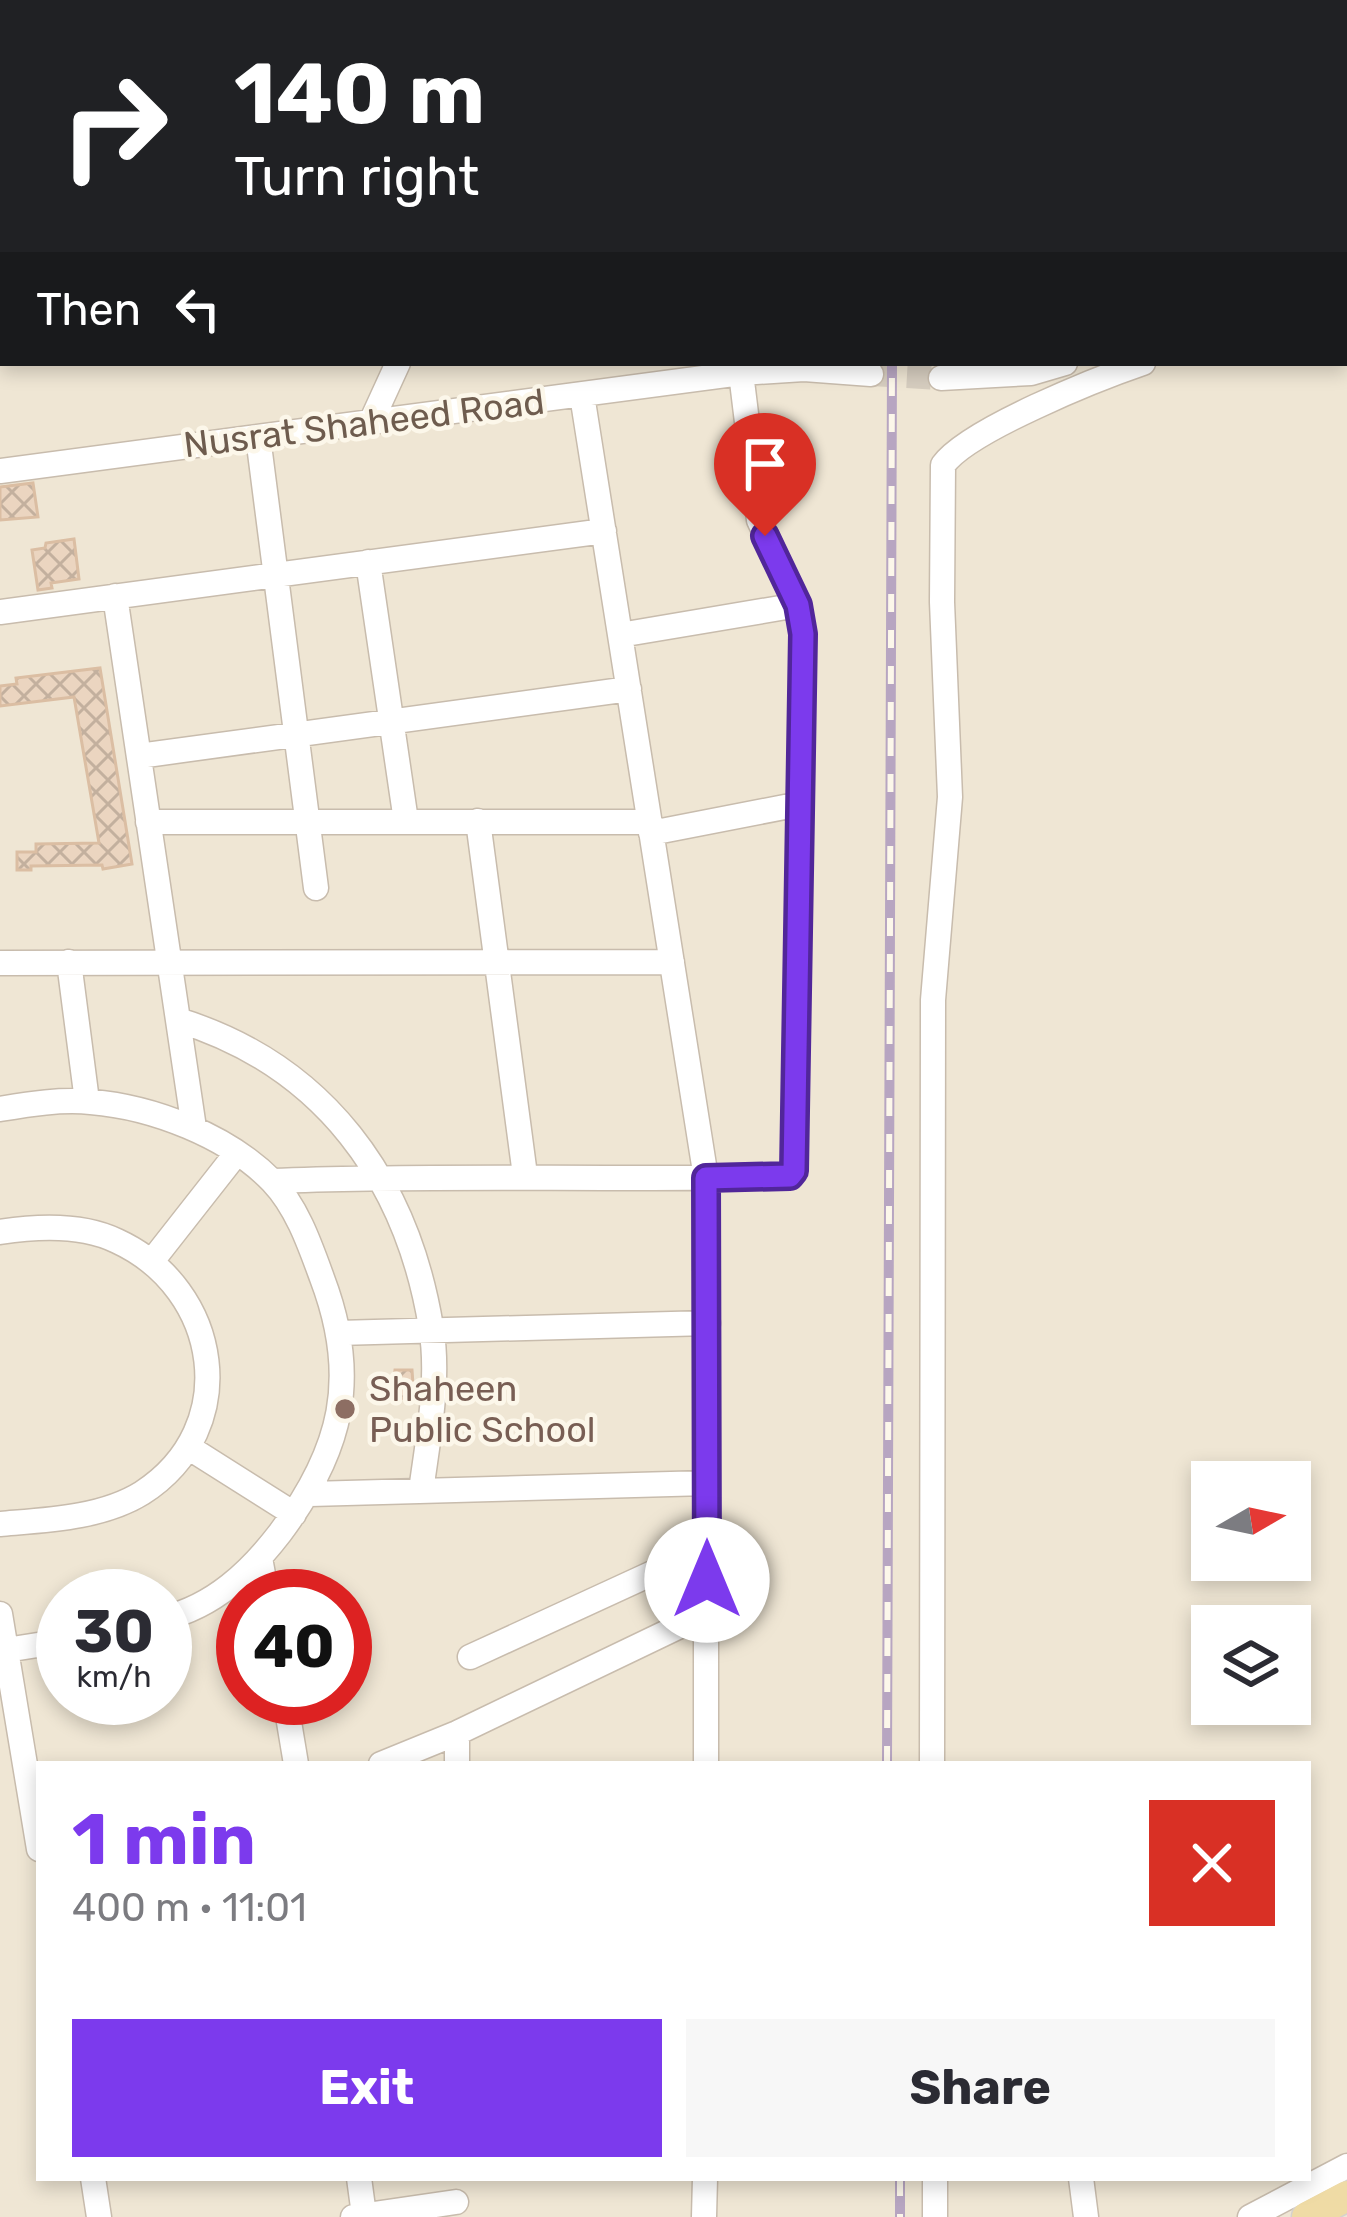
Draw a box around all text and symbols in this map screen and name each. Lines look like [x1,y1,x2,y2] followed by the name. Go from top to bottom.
[234,44,485,144] text: 140 m
[36,48,192,204] icon: right
[234,145,479,209] text: Turn right
[165,276,231,342] icon: left
[36,283,141,336] text: Then
[181,380,547,466] street label: Nusrat Shaheed Road
[714,413,816,536] pin
[732,431,798,497] icon: arrive
[369,1367,596,1451] place label: Shaheen Public School
[332,1396,358,1422] marker: Shaheen Public School
[1191,1461,1311,1581] north arrow
[1191,1461,1311,1725] map controls
[644,1517,770,1643] position arrow
[216,1569,372,1725] speed limit sign: 40
[74,1596,154,1667] text: 30
[1191,1605,1311,1725] button: layers
[77,1659,151,1695] text: km/h
[72,1797,256,1882] text: 1 min
[1149,1800,1275,1926] button: close
[72,1885,307,1931] text: 400 m · 11:01
[72,2019,662,2157] button: Exit
[686,2019,1275,2157] button: Share

